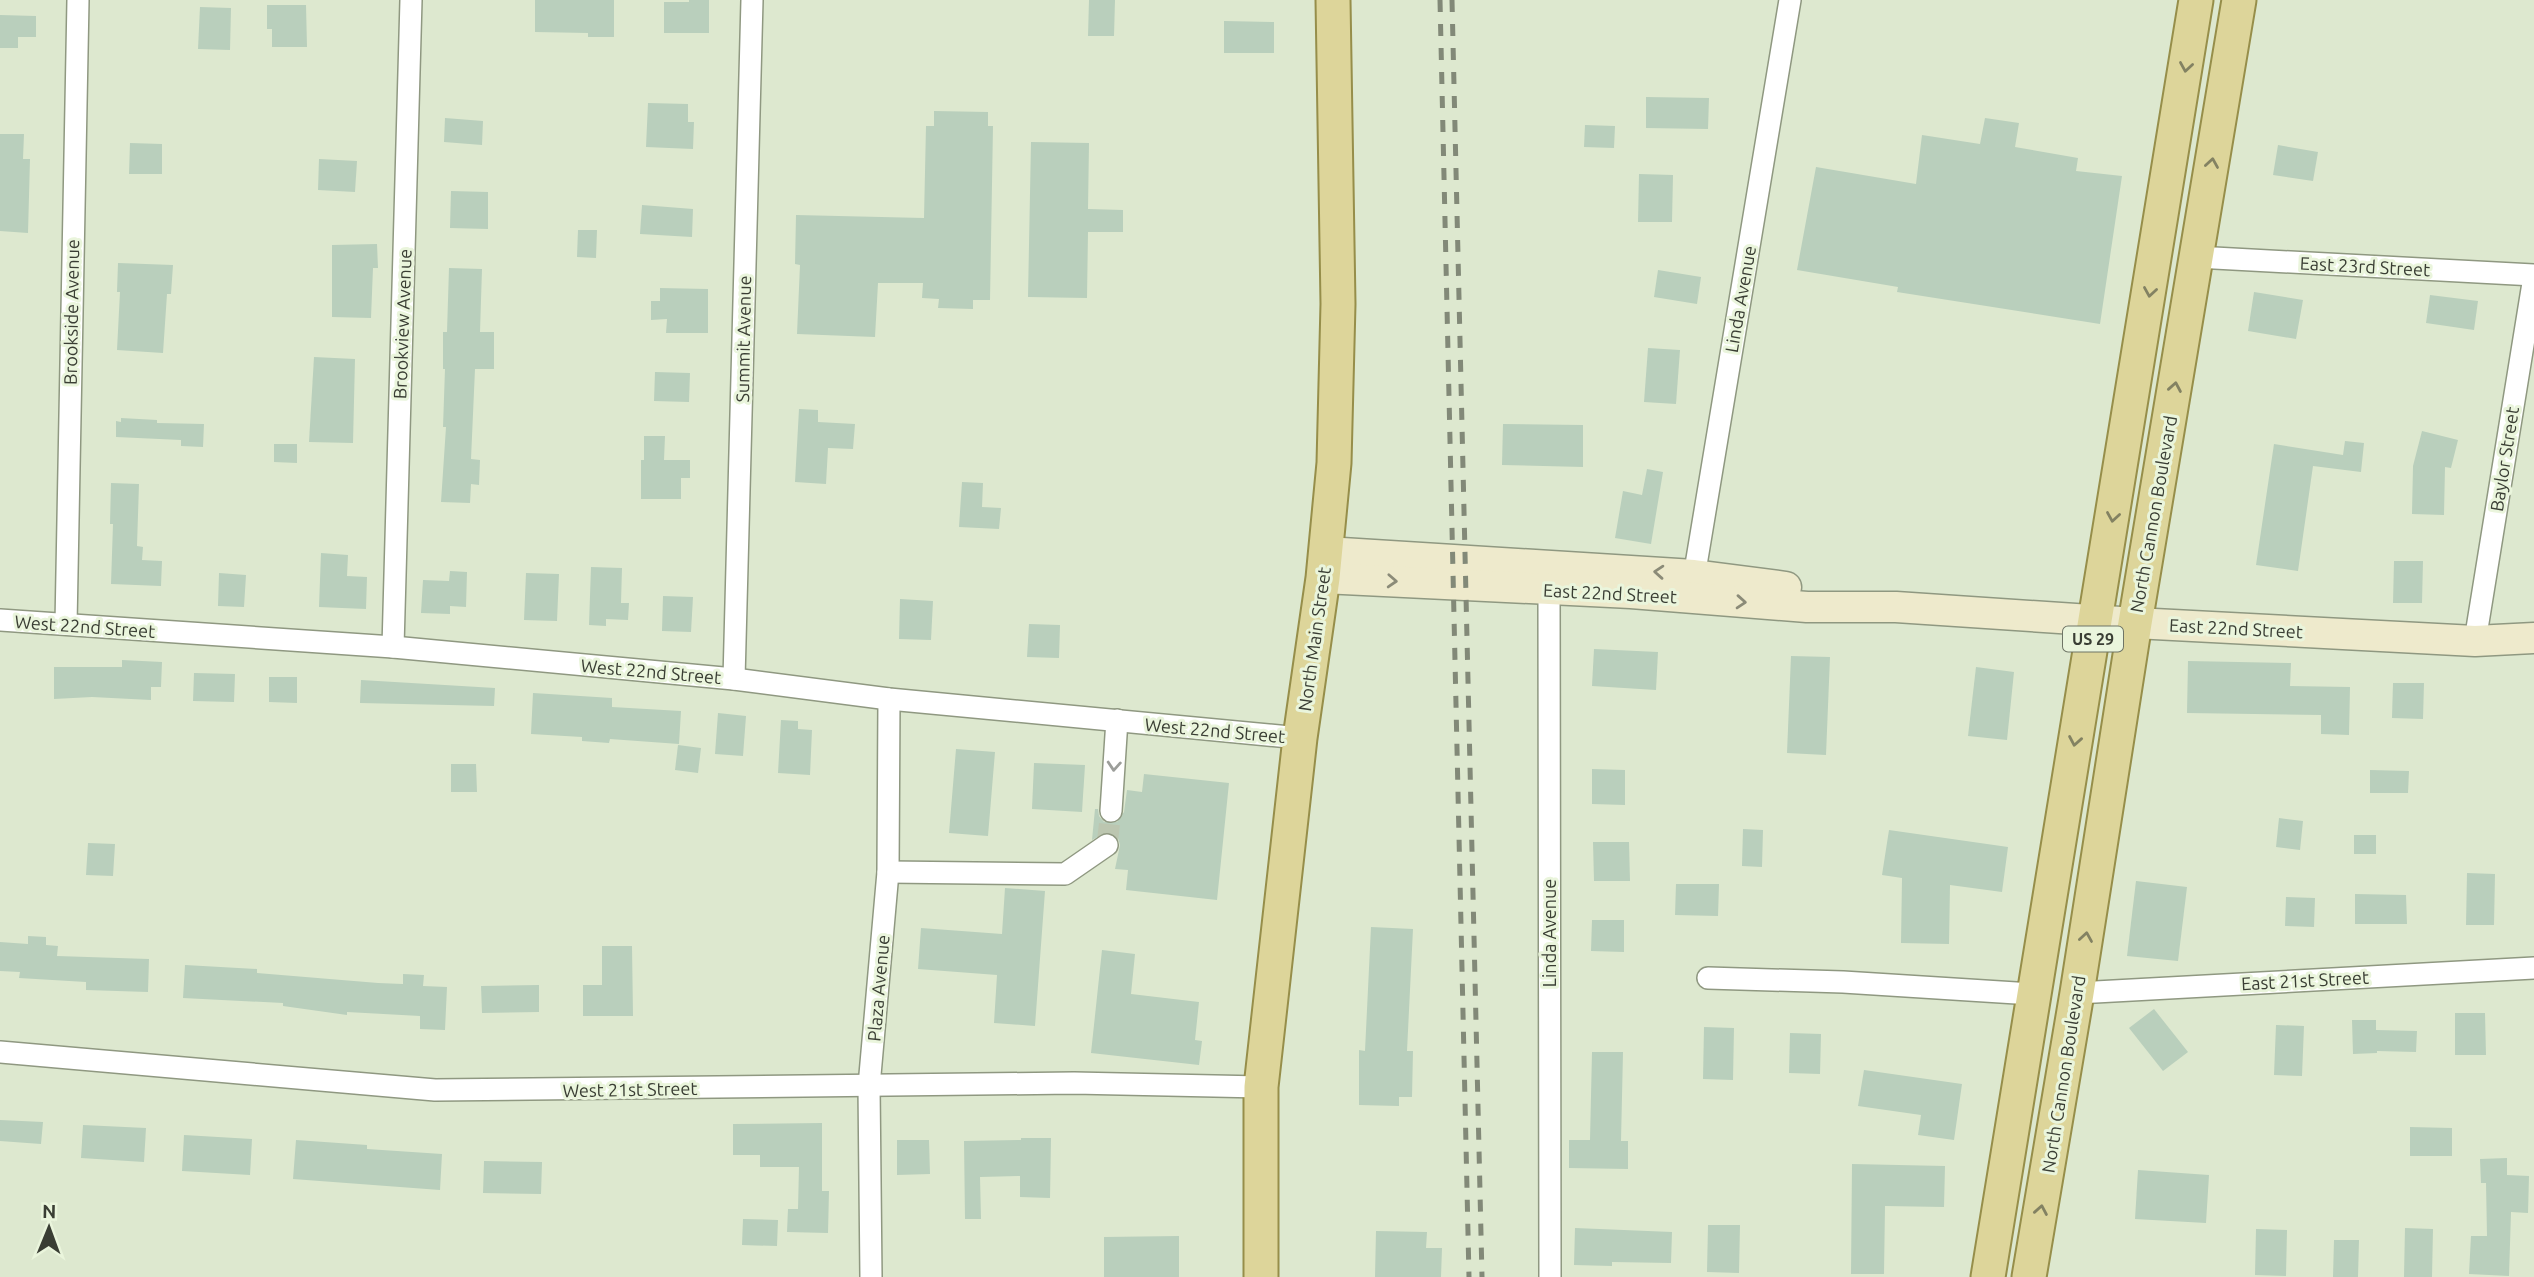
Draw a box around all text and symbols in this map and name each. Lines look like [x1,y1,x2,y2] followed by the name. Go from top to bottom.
[2178,62,2193,73] one-way arrow
[2204,157,2219,168] one-way arrow
[60,239,82,385] street label: Brookside Avenue
[1721,244,1759,354] street label: Linda Avenue
[389,249,415,399] street label: Brookview Avenue
[2299,253,2431,279] street label: East 23rd Street
[732,275,754,403] street label: Summit Avenue
[2143,286,2158,298] one-way arrow
[2167,381,2182,393] one-way arrow
[2486,405,2522,513] street label: Baylor Street
[2126,414,2180,614] street label: North Cannon Boulevard
[2106,511,2121,523] one-way arrow
[1653,565,1664,580] one-way arrow
[1294,566,1334,712] street label: North Main Street
[1386,573,1397,588] one-way arrow
[1543,580,1677,606] street label: East 22nd Street
[1736,594,1747,609] one-way arrow
[14,611,156,641] street label: West 22nd Street
[2169,615,2303,641] street label: East 22nd Street
[2063,626,2123,652] road number: US 29
[580,655,722,687] street label: West 22nd Street
[1144,714,1286,746] street label: West 22nd Street
[2069,735,2084,747] one-way arrow
[1107,760,1122,771] one-way arrow
[1539,879,1559,987] street label: Linda Avenue
[2078,931,2093,943] one-way arrow
[863,934,893,1042] street label: Plaza Avenue
[2241,967,2369,993] street label: East 21st Street
[2038,974,2088,1174] street label: North Cannon Boulevard
[562,1078,698,1100] street label: West 21st Street
[14,1193,84,1263] north arrow
[42,1200,57,1222] text: N
[2033,1204,2048,1216] one-way arrow

